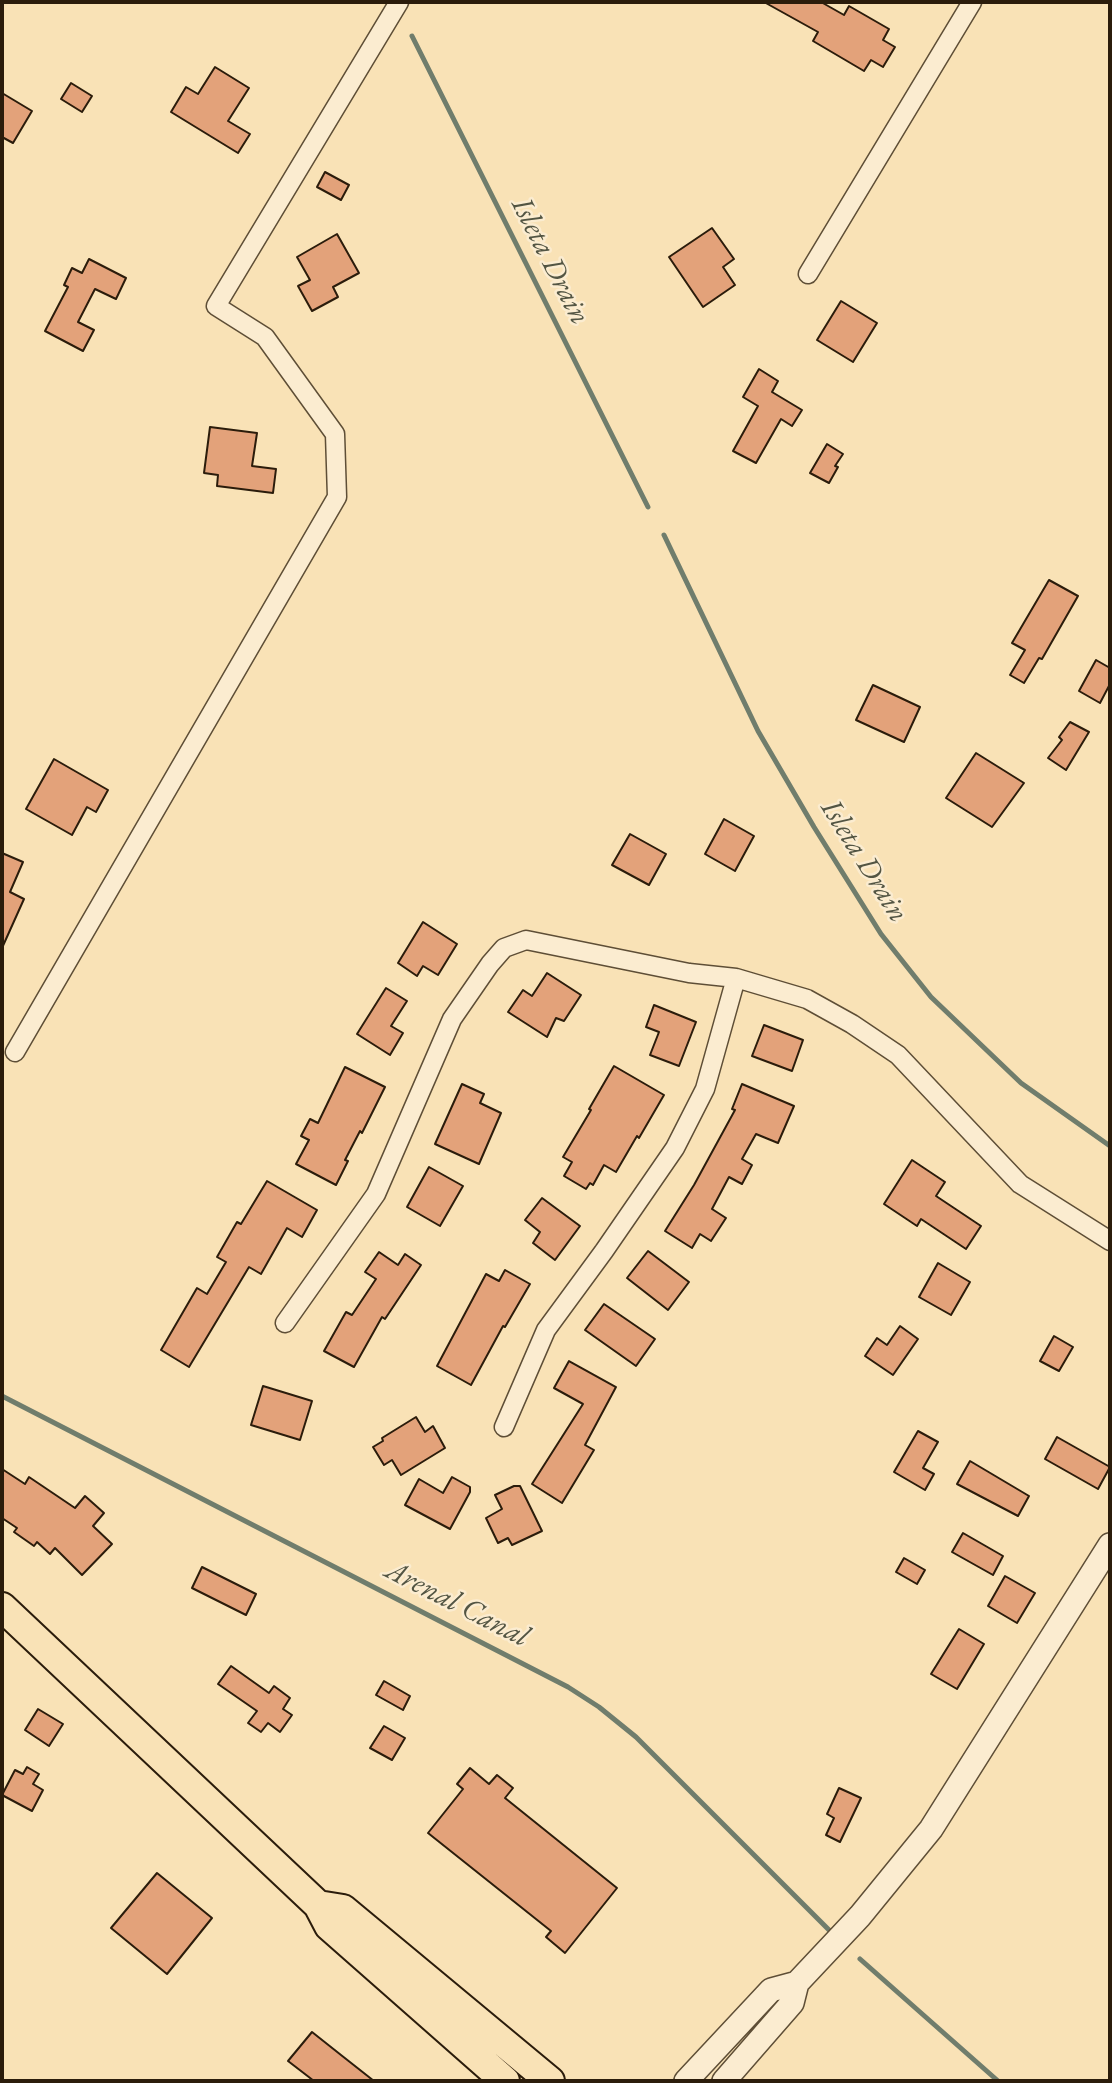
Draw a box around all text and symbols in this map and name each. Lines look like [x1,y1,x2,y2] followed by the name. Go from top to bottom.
[503,191,597,331] water label: Isleta Drain
[812,793,916,929] water label: Isleta Drain
[379,1552,535,1656] water label: Arenal Canal

